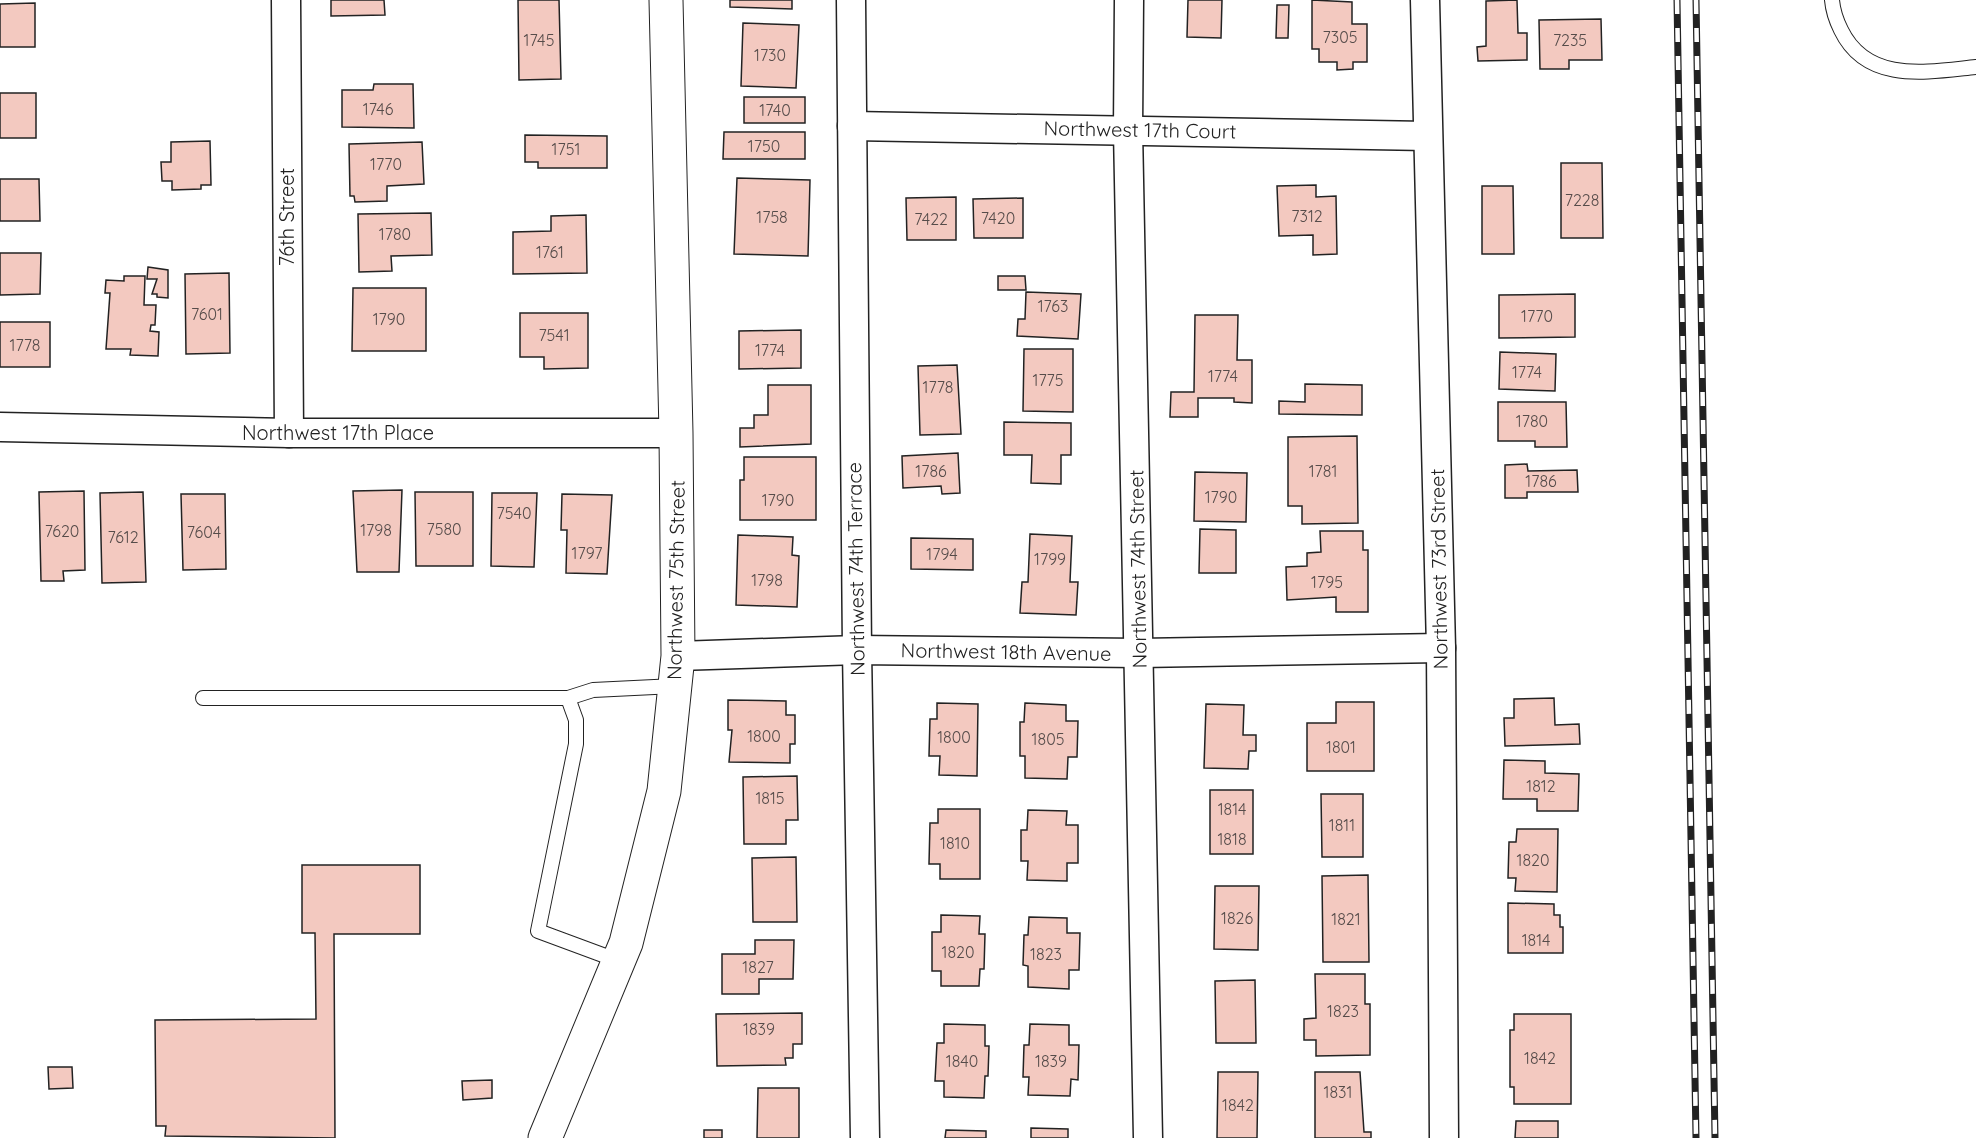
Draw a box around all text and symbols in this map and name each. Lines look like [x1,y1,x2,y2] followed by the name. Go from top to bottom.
[1323,27,1357,47] house number: 7305
[524,30,554,50] house number: 1745
[1553,30,1587,50] house number: 7235
[754,45,786,65] house number: 1730
[363,99,394,119] house number: 1746
[759,100,791,120] house number: 1740
[1043,115,1237,144] street label: Northwest 17th Court
[748,136,780,156] house number: 1750
[552,139,580,159] house number: 1751
[370,154,402,174] house number: 1770
[274,167,299,266] street label: 76th Street
[1565,190,1599,210] house number: 7228
[1291,206,1323,226] house number: 7312
[756,207,788,227] house number: 1758
[981,208,1015,228] house number: 7420
[914,209,948,229] house number: 7422
[379,224,411,244] house number: 1780
[536,242,564,262] house number: 1761
[1038,296,1068,316] house number: 1763
[191,304,223,324] house number: 7601
[1521,306,1553,326] house number: 1770
[373,309,405,329] house number: 1790
[538,325,570,345] house number: 7541
[10,335,40,355] house number: 1778
[755,340,785,360] house number: 1774
[1512,362,1542,382] house number: 1774
[1208,366,1238,386] house number: 1774
[1032,370,1064,390] house number: 1775
[923,377,953,397] house number: 1778
[1516,411,1548,431] house number: 1780
[242,420,434,445] street label: Northwest 17th Place
[915,461,947,481] house number: 1786
[1309,461,1337,481] house number: 1781
[841,462,870,676] street label: Northwest 74th Terrace
[1424,468,1453,670] street label: Northwest 73rd Street
[1123,469,1152,669] street label: Northwest 74th Street
[1525,471,1557,491] house number: 1786
[661,480,690,680] street label: Northwest 75th Street
[1205,487,1237,507] house number: 1790
[762,490,794,510] house number: 1790
[497,503,531,523] house number: 7540
[426,519,462,539] house number: 7580
[360,520,392,540] house number: 1798
[45,521,79,541] house number: 7620
[187,522,221,542] house number: 7604
[107,527,139,547] house number: 7612
[572,543,602,563] house number: 1797
[926,544,958,564] house number: 1794
[1034,549,1066,569] house number: 1799
[751,570,783,590] house number: 1798
[1311,572,1343,592] house number: 1795
[900,637,1112,666] street label: Northwest 18th Avenue
[747,726,781,746] house number: 1800
[937,727,971,747] house number: 1800
[1032,729,1064,749] house number: 1805
[1326,737,1356,757] house number: 1801
[1526,776,1556,796] house number: 1812
[755,788,785,808] house number: 1815
[1218,799,1246,819] house number: 1814
[1329,815,1355,835] house number: 1811
[1217,829,1247,849] house number: 1818
[940,833,970,853] house number: 1810
[1517,850,1549,870] house number: 1820
[1221,908,1253,928] house number: 1826
[1331,909,1361,929] house number: 1821
[1522,930,1550,950] house number: 1814
[942,942,974,962] house number: 1820
[1030,944,1062,964] house number: 1823
[742,957,774,977] house number: 1827
[1327,1001,1359,1021] house number: 1823
[743,1019,775,1039] house number: 1839
[1524,1048,1556,1068] house number: 1842
[946,1051,978,1071] house number: 1840
[1035,1051,1067,1071] house number: 1839
[1324,1082,1352,1102] house number: 1831
[1222,1095,1254,1115] house number: 1842

